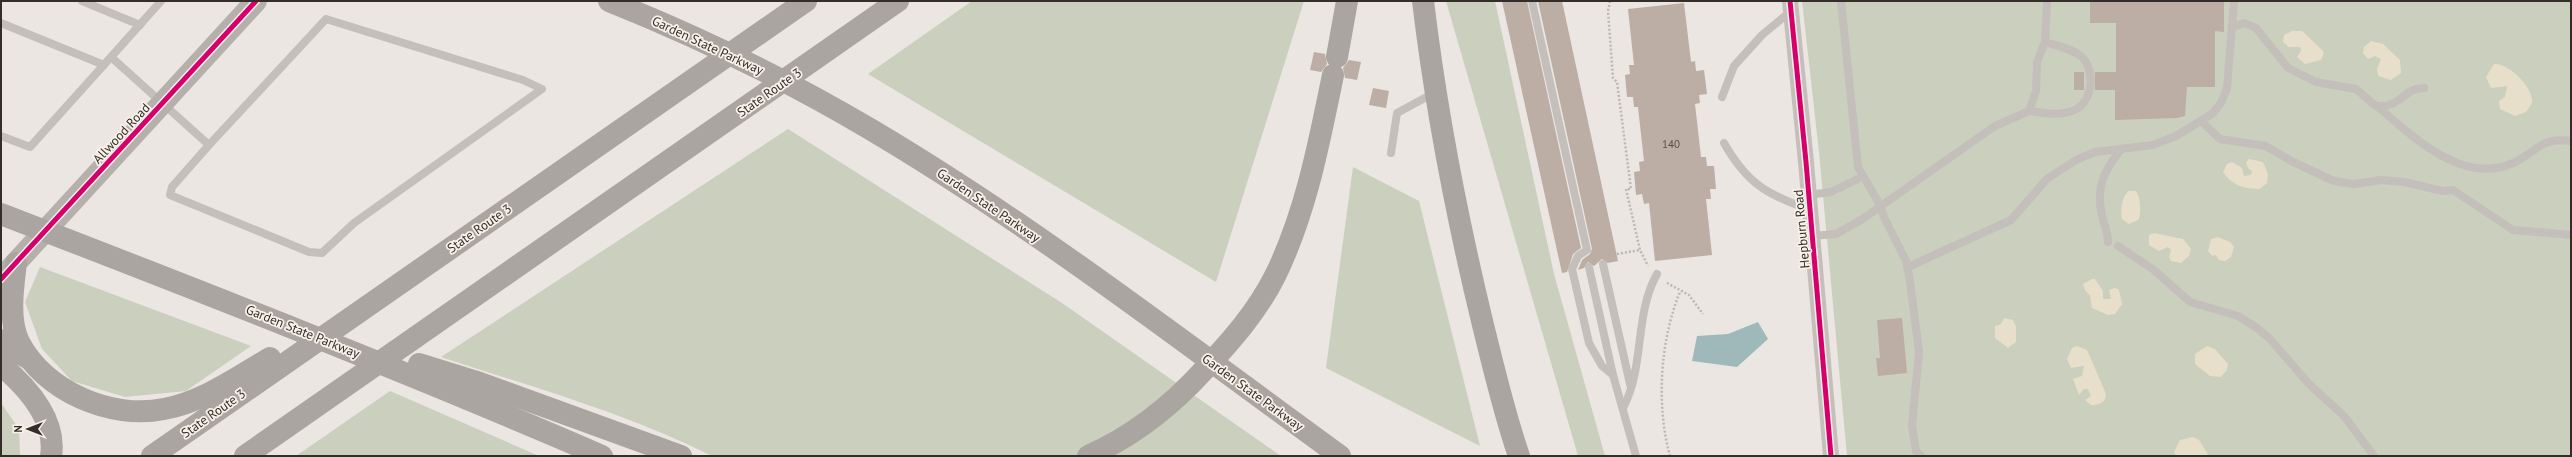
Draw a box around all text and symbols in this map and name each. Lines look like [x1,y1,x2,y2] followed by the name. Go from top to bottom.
[649,12,766,79] street label: Garden State Parkway
[734,64,805,121] street label: State Route 3
[89,100,154,167] street label: Allwood Road
[1662,137,1680,151] house number: 140
[934,165,1044,246] street label: Garden State Parkway
[1790,189,1813,269] street label: Hepburn Road
[444,200,515,257] street label: State Route 3
[243,301,362,362] street label: Garden State Parkway
[1199,350,1307,435] street label: Garden State Parkway
[178,385,249,442] street label: State Route 3
[8,409,48,449] north arrow
[11,425,25,433] text: N

